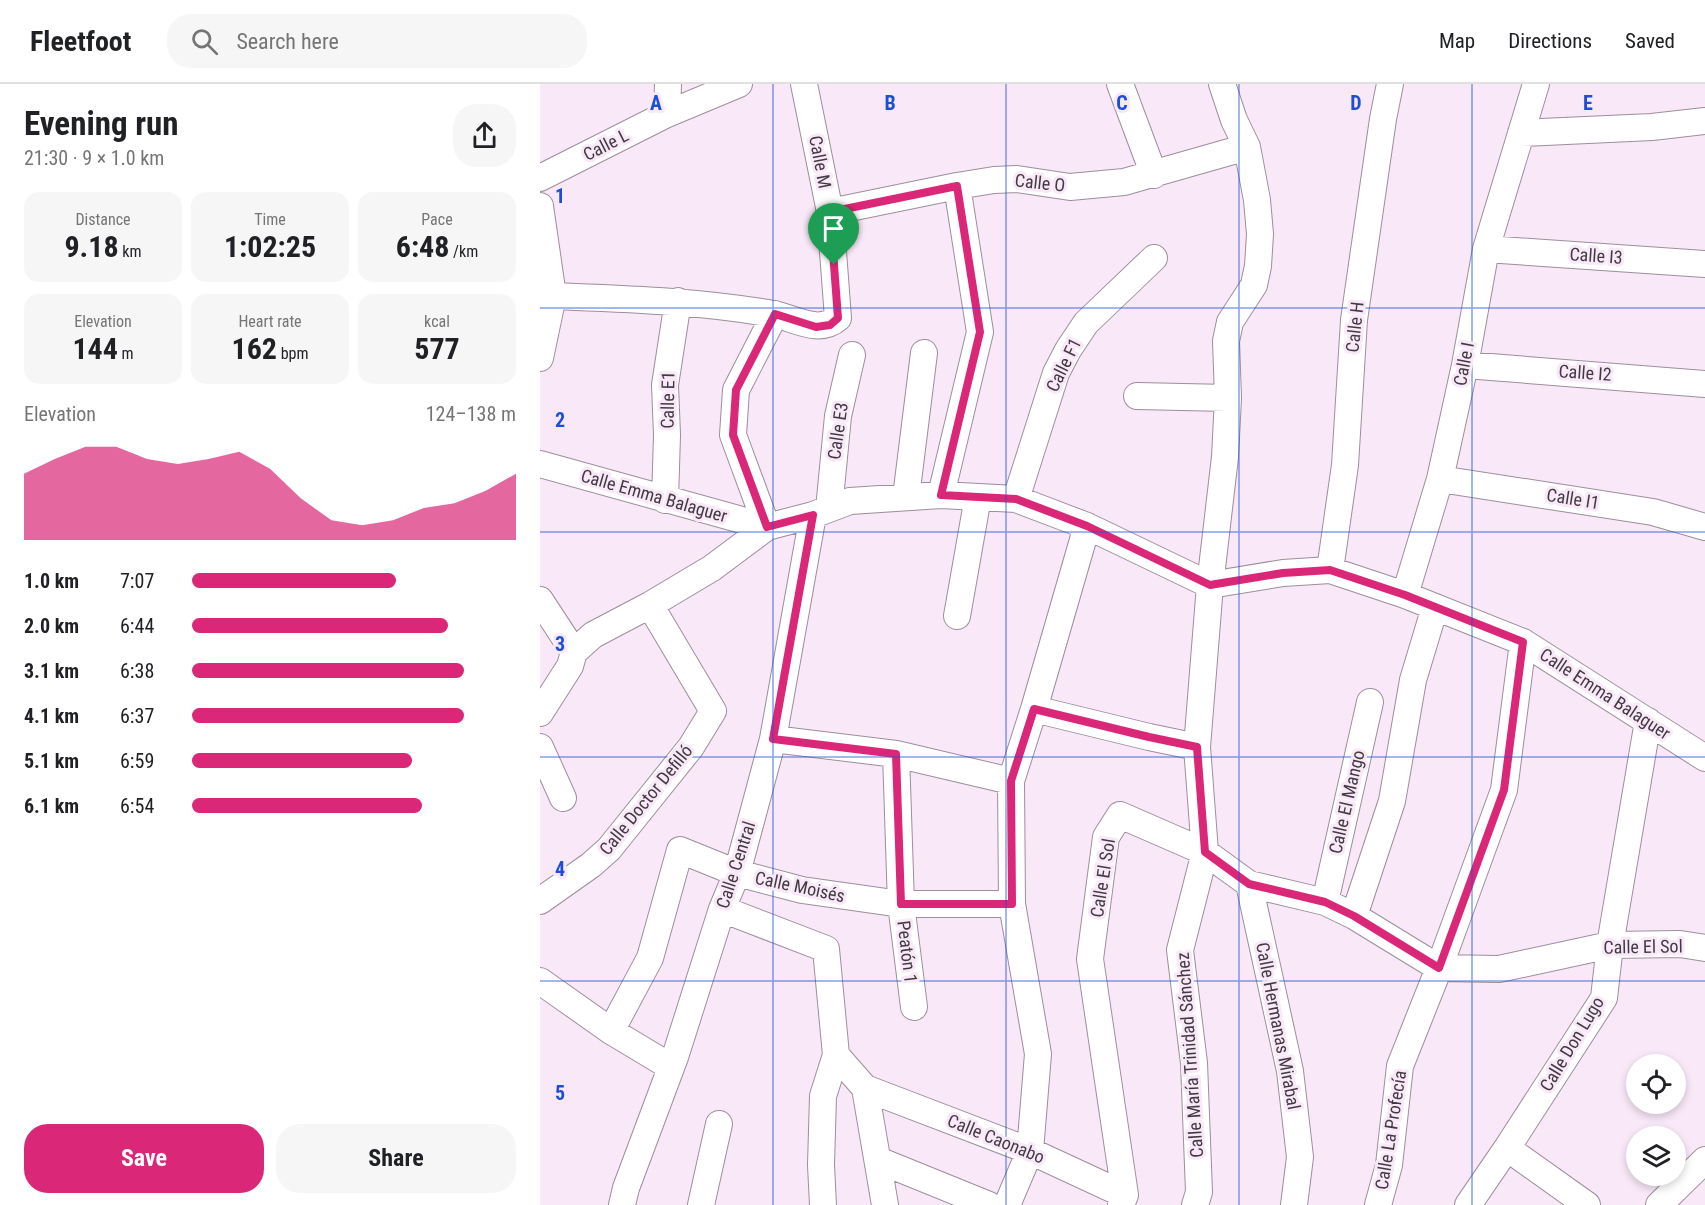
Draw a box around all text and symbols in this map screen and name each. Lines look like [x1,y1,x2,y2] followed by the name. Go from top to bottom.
[167,14,587,68] search box
[30,25,131,58] text: Fleetfoot
[188,25,221,58] icon: search
[236,29,339,54] text: Search here
[1439,29,1475,53] text: Map
[1508,29,1592,53] text: Directions
[1625,29,1675,53] text: Saved
[650,91,662,115] text: A
[884,91,896,115] text: B
[1116,91,1128,115] text: C
[1350,91,1362,115] text: D
[1583,91,1593,115] text: E
[24,104,179,143] text: Evening run
[453,104,516,167] button: share
[580,124,632,165] street label: Calle L
[805,134,836,190] street label: Calle M
[24,146,164,170] text: 21:30 · 9 × 1.0 km
[1014,169,1066,196] street label: Calle O
[555,184,565,208] text: 1
[808,203,859,265] pin
[75,210,131,229] text: Distance
[254,210,286,229] text: Time
[421,210,453,229] text: Pace
[817,212,850,245] icon: arrive
[64,229,119,264] text: 9.18
[224,229,316,264] text: 1:02:25
[396,229,449,264] text: 6:48
[119,242,142,261] text: km
[449,242,478,261] text: /km
[1569,243,1623,268] street label: Calle I3
[1341,301,1368,353] street label: Calle H
[74,312,132,331] text: Elevation
[238,312,302,331] text: Heart rate
[424,312,450,331] text: kcal
[72,331,118,366] text: 144
[232,331,277,366] text: 162
[414,331,460,366] text: 577
[1042,334,1086,395] street label: Calle F1
[1449,340,1478,388] street label: Calle I
[118,344,134,363] text: m
[277,344,308,363] text: bpm
[1558,360,1612,385] street label: Calle I2
[656,371,679,429] street label: Calle E1
[823,401,852,461] street label: Calle E3
[24,402,96,426] text: Elevation
[426,402,516,426] text: 124–138 m
[555,408,565,432] text: 2
[579,465,730,527] street label: Calle Emma Balaguer
[1545,484,1601,513] street label: Calle I1
[24,569,79,593] text: 1.0 km
[120,569,154,593] text: 7:07
[24,614,79,638] text: 2.0 km
[120,614,154,638] text: 6:44
[555,632,565,656] text: 3
[1536,644,1675,744] street label: Calle Emma Balaguer
[24,659,79,683] text: 3.1 km
[120,659,154,683] text: 6:38
[24,704,79,728] text: 4.1 km
[120,704,154,728] text: 6:37
[595,740,697,859] street label: Calle Doctor Defilló
[1324,748,1369,856] street label: Calle El Mango
[24,749,79,773] text: 5.1 km
[120,749,154,773] text: 6:59
[24,794,79,818] text: 6.1 km
[120,794,154,818] text: 6:54
[712,819,759,911] street label: Calle Central
[1086,837,1119,919] street label: Calle El Sol
[555,857,565,881] text: 4
[753,867,847,906] street label: Calle Moisés
[893,919,922,984] street label: Peatón 1
[1603,935,1683,958] street label: Calle El Sol
[1252,941,1305,1111] street label: Calle Hermanas Mirabal
[1172,952,1207,1158] street label: Calle María Trinidad Sánchez
[1535,993,1608,1095] street label: Calle Don Lugo
[1626,1054,1686,1186] map controls
[1626,1054,1686,1114] button: locate
[1371,1069,1410,1191] street label: Calle La Profecía
[555,1081,565,1105] text: 5
[945,1110,1048,1168] street label: Calle Caonabo
[24,1124,264,1193] button: Save
[276,1124,516,1193] button: Share
[1626,1126,1686,1186] button: layers

